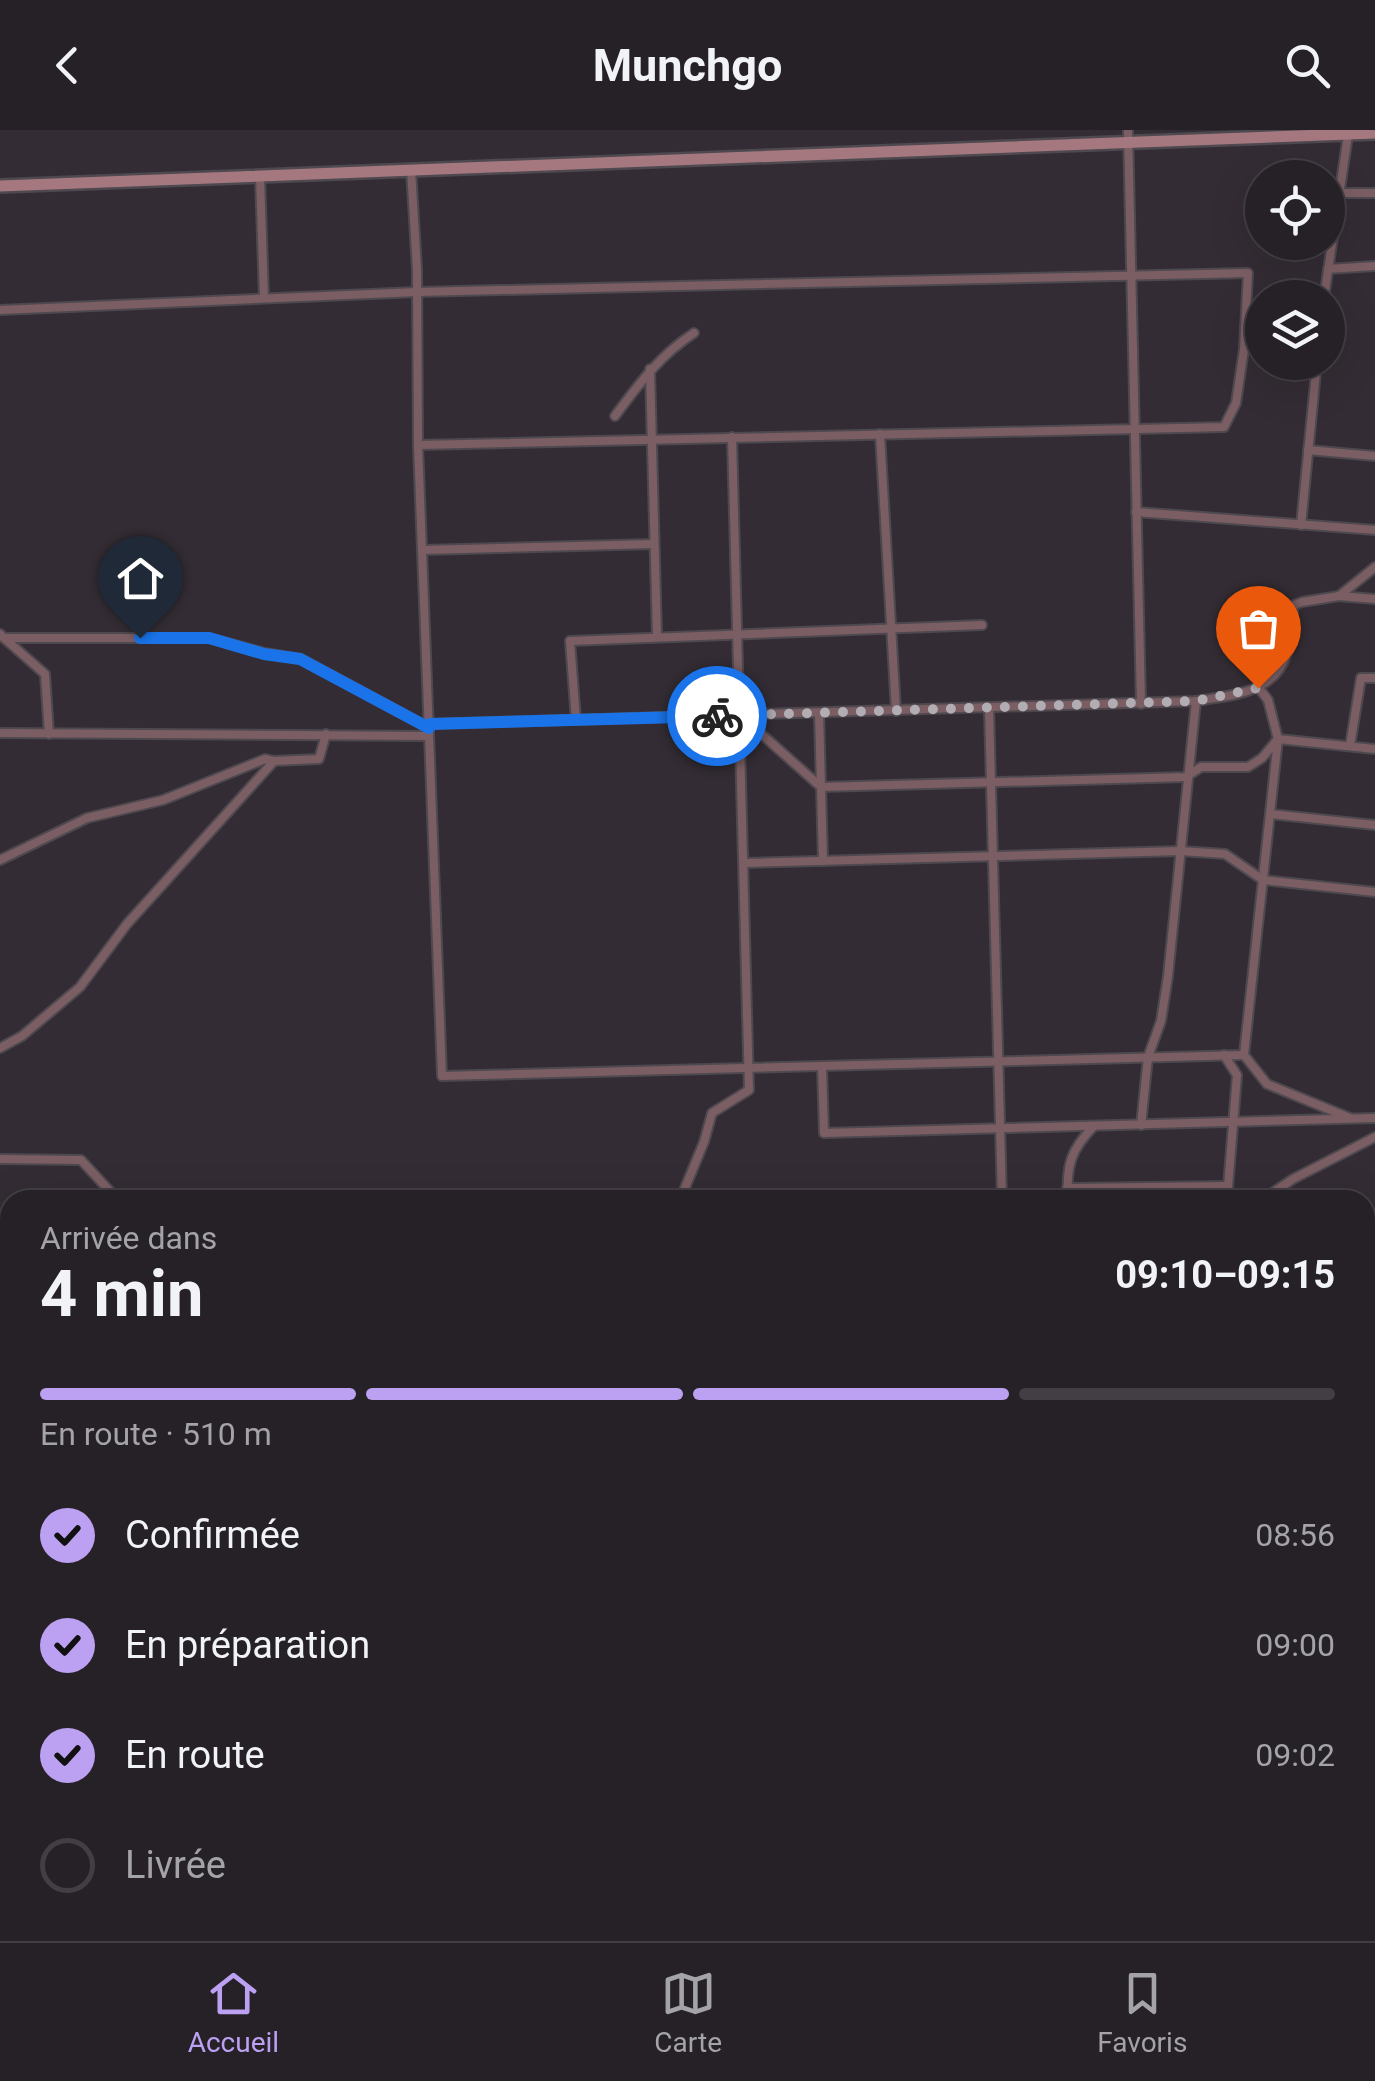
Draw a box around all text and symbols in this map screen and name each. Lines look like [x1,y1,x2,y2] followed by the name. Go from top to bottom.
[40,38,95,93] icon: back
[1280,38,1335,93] icon: search
[593,39,782,92] text: Munchgo
[1245,160,1345,380] map controls
[1245,160,1345,260] button: locate
[1245,280,1345,380] button: layers
[98,536,183,639] pin
[113,551,168,606] icon: home
[1216,586,1301,689] pin
[1231,601,1286,656] icon: bag
[667,666,767,766] courier
[690,689,745,744] icon: bike
[40,1219,217,1257] text: Arrivée dans
[1115,1253,1335,1297] text: 09:10–09:15
[40,1256,203,1332] text: 4 min
[40,1415,272,1453] text: En route · 510 m
[40,1508,95,1563] icon: check
[125,1513,300,1557] text: Confirmée
[1255,1516,1335,1554] text: 08:56
[40,1618,95,1673] icon: check
[125,1623,370,1667] text: En préparation
[1255,1626,1335,1664] text: 09:00
[40,1728,95,1783] icon: check
[125,1733,265,1777] text: En route
[1255,1736,1335,1774] text: 09:02
[125,1843,226,1887] text: Livrée
[188,1966,279,2059] tab: Accueil
[654,1966,722,2059] tab: Carte
[1097,1966,1187,2059] tab: Favoris

